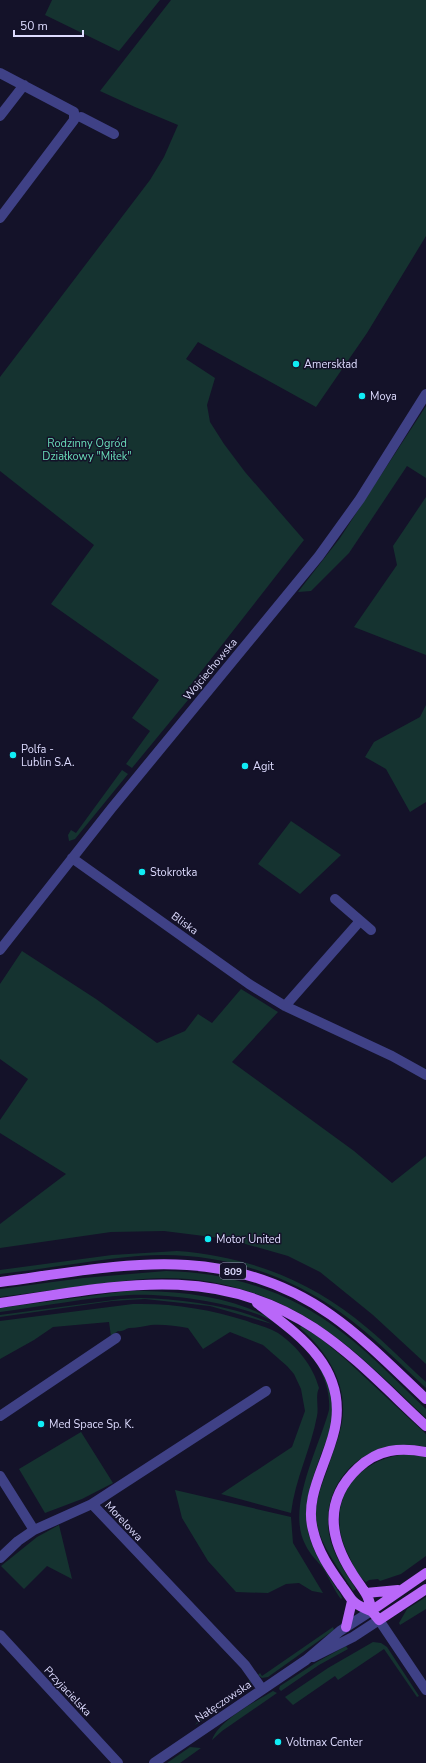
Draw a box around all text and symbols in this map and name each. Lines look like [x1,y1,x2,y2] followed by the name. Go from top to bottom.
[14,12,83,38] scale bar
[20,18,48,34] text: 50 m
[304,357,357,372] place label: Amerskład
[291,359,301,369] marker: Amerskład
[370,389,397,404] place label: Moya
[357,391,367,401] marker: Moya
[42,436,132,464] park label: Rodzinny Ogród Działkowy "Miłek"
[180,635,241,704] street label: Wojciechowska
[21,742,74,770] place label: Polfa - Lublin S.A.
[8,750,18,760] marker: Polfa - Lublin S.A.
[253,759,274,774] place label: Agit
[240,761,250,771] marker: Agit
[150,865,197,880] place label: Stokrotka
[137,867,147,877] marker: Stokrotka
[168,909,201,938] street label: Bliska
[216,1232,281,1247] place label: Motor United
[203,1234,213,1244] marker: Motor United
[220,1263,246,1279] road number: 809
[49,1417,134,1432] place label: Med Space Sp. K.
[36,1419,46,1429] marker: Med Space Sp. K.
[101,1498,146,1545] street label: Morelowa
[41,1663,95,1720] street label: Przyjacielska
[192,1677,254,1726] street label: Nałęczowska
[285,1735,363,1750] place label: Voltmax Center
[273,1737,283,1747] marker: Voltmax Center

